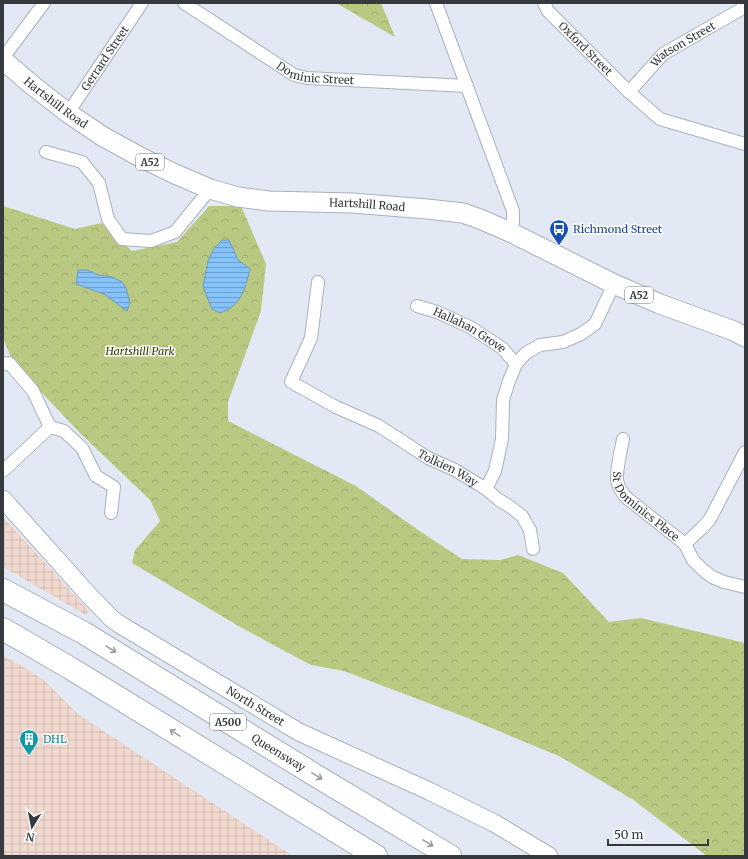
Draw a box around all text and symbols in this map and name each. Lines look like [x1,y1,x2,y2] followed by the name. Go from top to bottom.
[647,18,718,71] street label: Watson Street
[556,19,616,79] street label: Oxford Street
[78,23,132,93] street label: Gerrard Street
[274,59,355,87] street label: Dominic Street
[21,74,91,131] street label: Hartshill Road
[136,154,164,170] road number: A52
[329,195,406,214] street label: Hartshill Road
[548,218,570,246] bus stop icon: Richmond Street
[573,222,663,236] place label: Richmond Street
[625,287,653,303] road number: A52
[431,304,510,355] street label: Hallahan Grove
[105,344,174,358] park label: Hartshill Park
[415,446,481,490] street label: Tolkien Way
[610,471,682,544] street label: St Dominics Place
[105,646,117,654] one-way arrow
[224,683,288,729] street label: North Street
[210,714,246,730] road number: A500
[18,728,40,756] building icon: DHL
[169,729,181,737] one-way arrow
[249,731,308,775] street label: Queensway
[43,732,67,746] place label: DHL
[311,773,323,781] one-way arrow
[12,807,52,847] north arrow
[608,821,708,847] scale bar
[614,827,643,842] text: 50 m
[24,829,36,844] text: N
[422,839,433,847] one-way arrow

